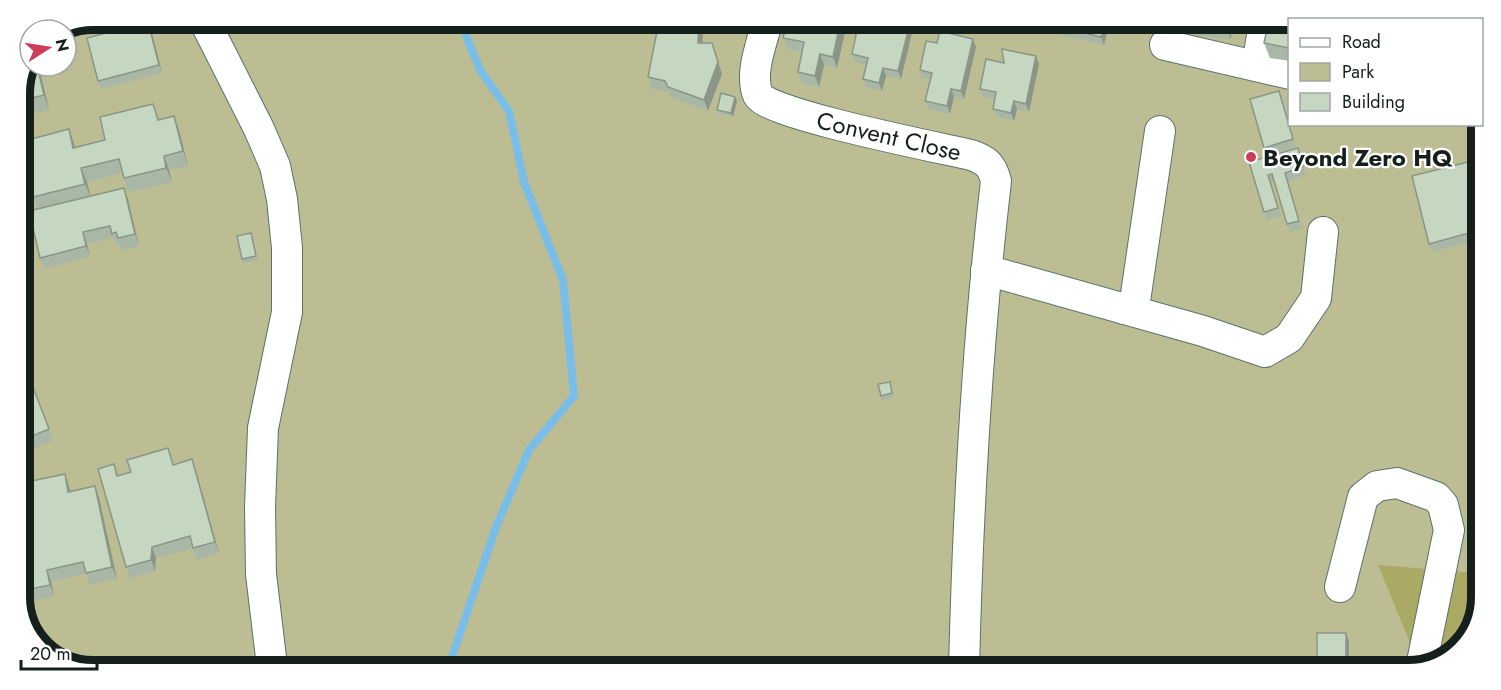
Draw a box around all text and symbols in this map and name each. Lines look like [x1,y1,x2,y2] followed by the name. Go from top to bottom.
[18,18,78,78] north arrow
[1288,18,1483,126] legend
[1342,29,1381,55] text: Road
[50,36,75,54] text: N
[1342,59,1374,85] text: Park
[1342,89,1405,115] text: Building
[813,102,965,170] street label: Convent Close
[1263,140,1453,175] place label: Beyond Zero HQ
[1244,150,1258,164] marker: Beyond Zero HQ
[21,633,98,671] scale bar
[30,641,70,667] text: 20 m

